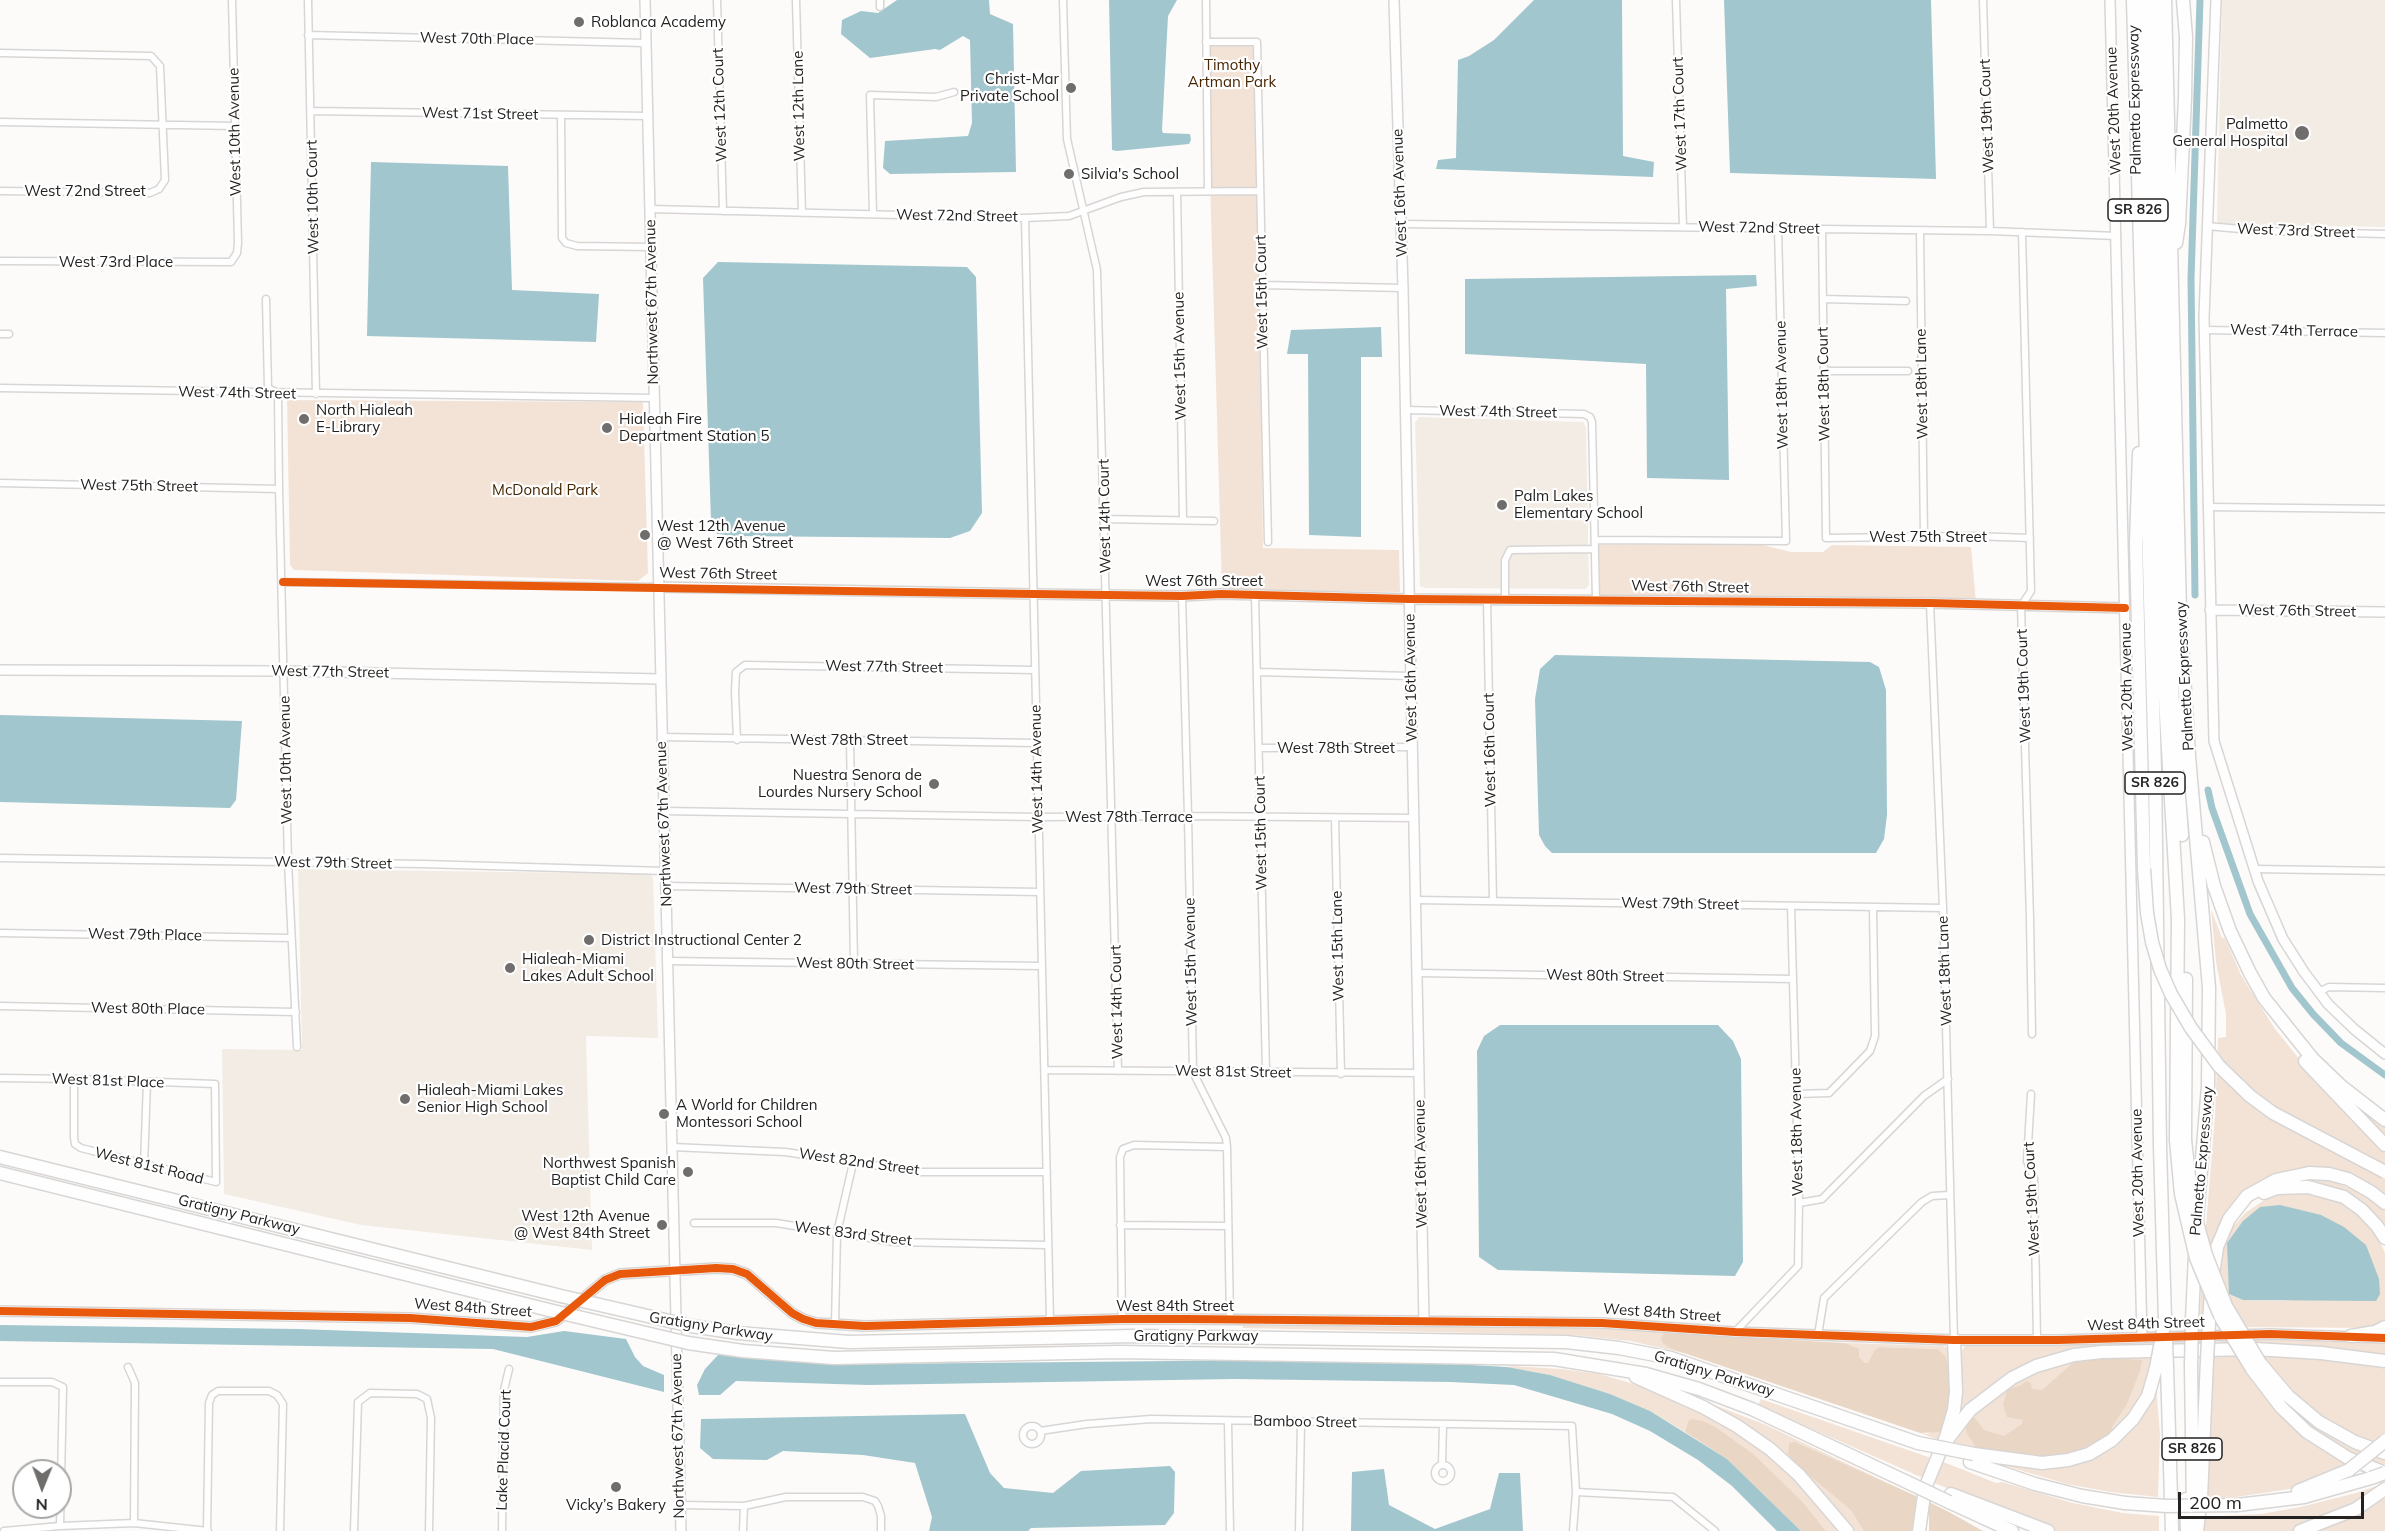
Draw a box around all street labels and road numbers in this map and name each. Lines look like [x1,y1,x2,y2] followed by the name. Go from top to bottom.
[2125,25,2145,175] street label: Palmetto Expressway
[420,29,534,49] street label: West 70th Place
[2103,46,2125,176] street label: West 20th Avenue
[709,47,731,163] street label: West 12th Court
[789,51,809,161] street label: West 12th Lane
[1669,56,1691,172] street label: West 17th Court
[1976,58,1998,174] street label: West 19th Court
[225,68,245,196] street label: West 10th Avenue
[422,104,538,124] street label: West 71st Street
[1389,128,1411,258] street label: West 16th Avenue
[303,140,323,254] street label: West 10th Court
[24,182,146,200] street label: West 72nd Street
[2108,199,2168,221] road number: SR 826
[896,206,1018,226] street label: West 72nd Street
[1698,218,1820,238] street label: West 72nd Street
[642,219,662,385] street label: Northwest 67th Avenue
[2237,220,2355,242] street label: West 73rd Street
[1252,235,1272,349] street label: West 15th Court
[59,253,173,271] street label: West 73rd Place
[1170,292,1190,420] street label: West 15th Avenue
[1772,321,1792,449] street label: West 18th Avenue
[2230,321,2358,341] street label: West 74th Terrace
[1814,327,1834,441] street label: West 18th Court
[1912,329,1932,439] street label: West 18th Lane
[178,383,296,403] street label: West 74th Street
[1439,402,1557,422] street label: West 74th Street
[1095,459,1115,573] street label: West 14th Court
[80,476,198,496] street label: West 75th Street
[1869,528,1987,546] street label: West 75th Street
[659,564,777,584] street label: West 76th Street
[1145,572,1263,590] street label: West 76th Street
[1631,577,1749,597] street label: West 76th Street
[2172,601,2198,751] street label: Palmetto Expressway
[2238,601,2356,621] street label: West 76th Street
[1401,614,1421,742] street label: West 16th Avenue
[2117,623,2137,751] street label: West 20th Avenue
[2013,628,2035,744] street label: West 19th Court
[825,657,943,677] street label: West 77th Street
[271,662,389,682] street label: West 77th Street
[1480,693,1500,807] street label: West 16th Court
[276,696,296,824] street label: West 10th Avenue
[1027,705,1047,833] street label: West 14th Avenue
[790,731,908,749] street label: West 78th Street
[1277,739,1395,757] street label: West 78th Street
[652,741,676,907] street label: Northwest 67th Avenue
[2125,772,2185,794] road number: SR 826
[1251,776,1271,890] street label: West 15th Court
[1065,808,1193,826] street label: West 78th Terrace
[274,853,392,873] street label: West 79th Street
[794,879,912,899] street label: West 79th Street
[1328,891,1348,1001] street label: West 15th Lane
[1621,894,1739,914] street label: West 79th Street
[1181,898,1201,1026] street label: West 15th Avenue
[1934,915,1956,1027] street label: West 18th Lane
[88,925,202,945] street label: West 79th Place
[1107,945,1127,1059] street label: West 14th Court
[796,954,914,974] street label: West 80th Street
[1546,966,1664,986] street label: West 80th Street
[91,999,205,1019] street label: West 80th Place
[1175,1062,1291,1082] street label: West 81st Street
[1787,1068,1807,1196] street label: West 18th Avenue
[51,1070,165,1092] street label: West 81st Place
[2187,1086,2217,1236] street label: Palmetto Expressway
[1411,1100,1431,1228] street label: West 16th Avenue
[2128,1109,2148,1237] street label: West 20th Avenue
[2020,1141,2044,1257] street label: West 19th Court
[93,1144,205,1188] street label: West 81st Road
[798,1145,920,1179] street label: West 82nd Street
[176,1191,302,1239] street label: Gratigny Parkway
[793,1218,913,1250] street label: West 83rd Street
[414,1295,532,1321] street label: West 84th Street
[1116,1297,1234,1315] street label: West 84th Street
[1603,1300,1721,1326] street label: West 84th Street
[648,1308,774,1346] street label: Gratigny Parkway
[2087,1313,2205,1335] street label: West 84th Street
[1134,1327,1258,1345] street label: Gratigny Parkway
[1652,1347,1776,1401] street label: Gratigny Parkway
[668,1353,688,1519] street label: Northwest 67th Avenue
[493,1389,515,1511] street label: Lake Placid Court
[1253,1412,1357,1432] street label: Bamboo Street
[2162,1438,2222,1460] road number: SR 826

